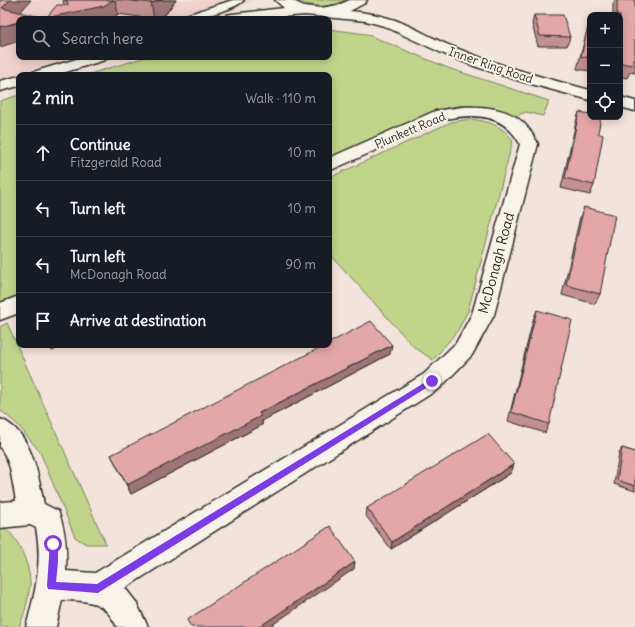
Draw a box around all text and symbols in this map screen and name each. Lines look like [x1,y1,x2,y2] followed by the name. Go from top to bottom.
[587,12,623,120] map controls
[587,12,623,48] button: +
[16,16,332,60] search box
[30,27,52,49] icon: search
[62,29,143,48] text: Search here
[447,44,535,86] street label: Inner Ring Road
[587,48,623,84] button: −
[587,84,623,120] button: locate
[32,87,74,109] text: 2 min
[245,90,316,107] text: Walk · 110 m
[372,108,448,152] street label: Plunkett Road
[70,135,131,154] text: Continue
[32,142,54,164] icon: ahead
[288,144,316,161] text: 10 m
[70,154,162,171] text: Fitzgerald Road
[32,198,54,220] icon: left
[70,199,125,218] text: Turn left
[288,200,316,217] text: 10 m
[474,210,518,316] street label: McDonagh Road
[70,247,125,266] text: Turn left
[32,254,54,276] icon: left
[285,256,316,273] text: 90 m
[70,266,167,283] text: McDonagh Road
[32,310,54,332] icon: arrive
[70,311,206,330] text: Arrive at destination
[423,372,441,390] route end
[44,535,62,553] route start

